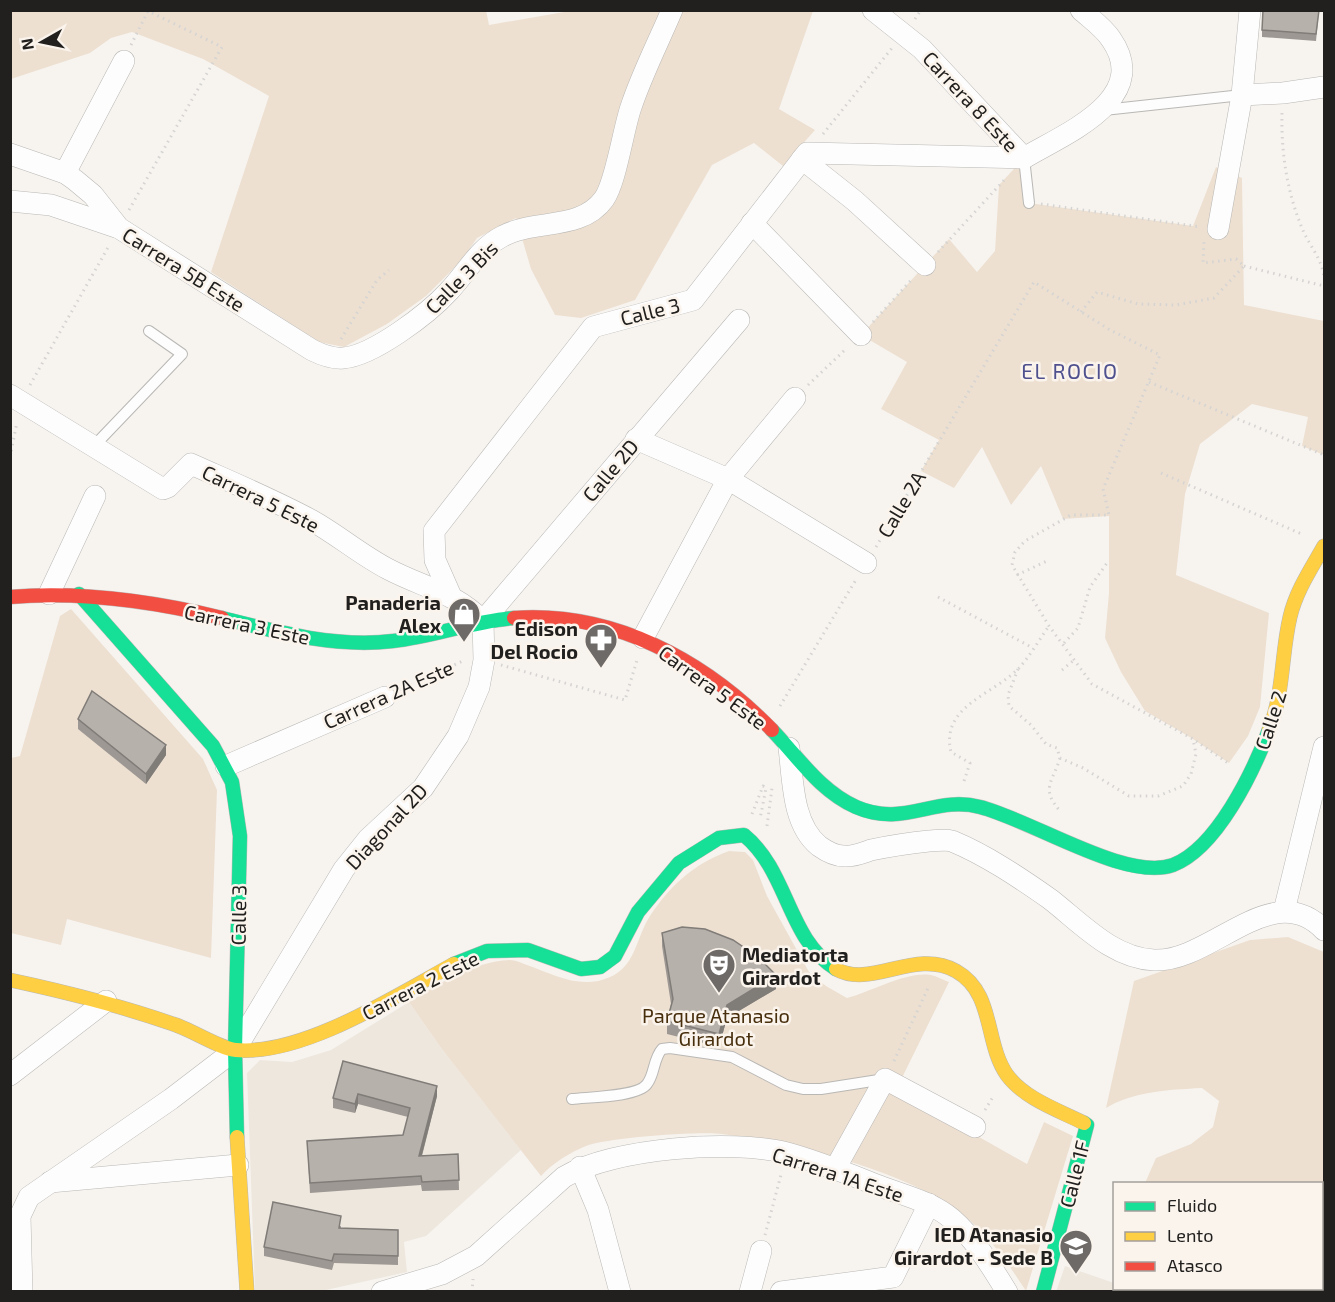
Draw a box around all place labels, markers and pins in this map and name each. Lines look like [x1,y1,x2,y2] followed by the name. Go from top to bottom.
[345,590,442,637] place label: Panaderia Alex
[446,596,482,643] shop icon: Panaderia Alex
[490,616,578,663] place label: Edison Del Rocio
[583,622,619,669] pharmacy icon: Edison Del Rocio
[742,942,849,989] place label: Mediatorta Girardot
[701,947,737,994] theatre icon: Mediatorta Girardot
[894,1222,1053,1269] place label: IED Atanasio Girardot - Sede B
[1058,1228,1094,1275] school or university icon: IED Atanasio Girardot - Sede B

